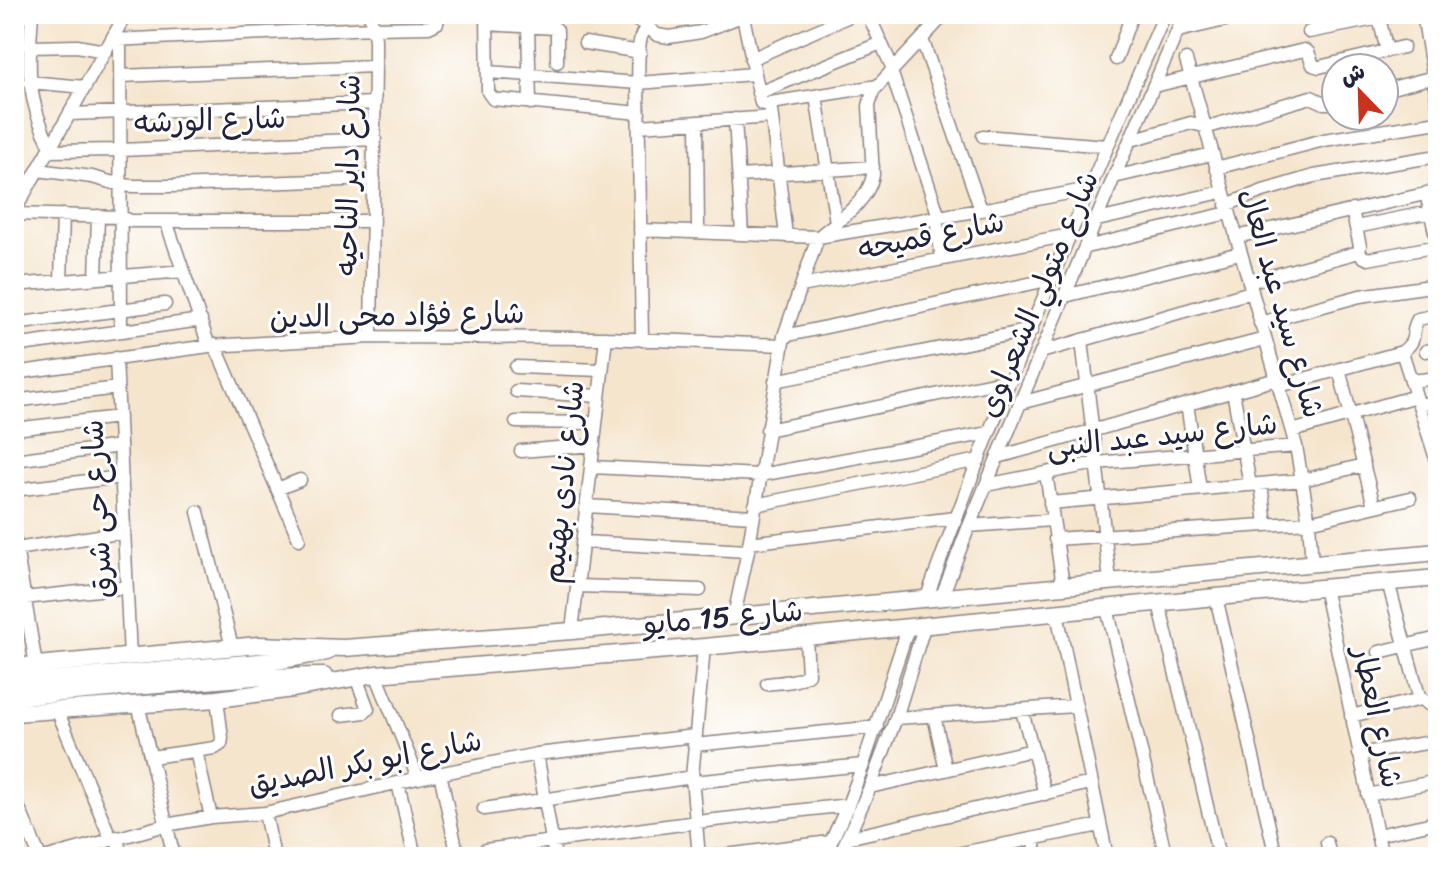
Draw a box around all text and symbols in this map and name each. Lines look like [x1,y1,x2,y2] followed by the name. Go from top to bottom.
[1334,51,1371,97] text: ش
[1320,52,1400,132] north arrow
[319,74,377,276] street label: شارع داير الناحيه
[133,90,287,150] street label: شارع الورشه
[962,162,1114,426] street label: شارع متولي الشعراوى
[1223,181,1341,425] street label: شارع سيد عبد العال
[853,194,1009,276] street label: شارع قميحه
[269,286,525,344] street label: شارع فؤاد محى الدين
[525,378,601,586] street label: شارع نادى بهتيم
[1044,396,1280,474] street label: شارع سيد عبد النبى
[65,418,129,600] street label: شارع حى شرق
[639,583,805,651] street label: شارع 15 مايو
[1336,638,1419,793] street label: شارع العطار
[244,713,486,811] street label: شارع ابو بكر الصديق

